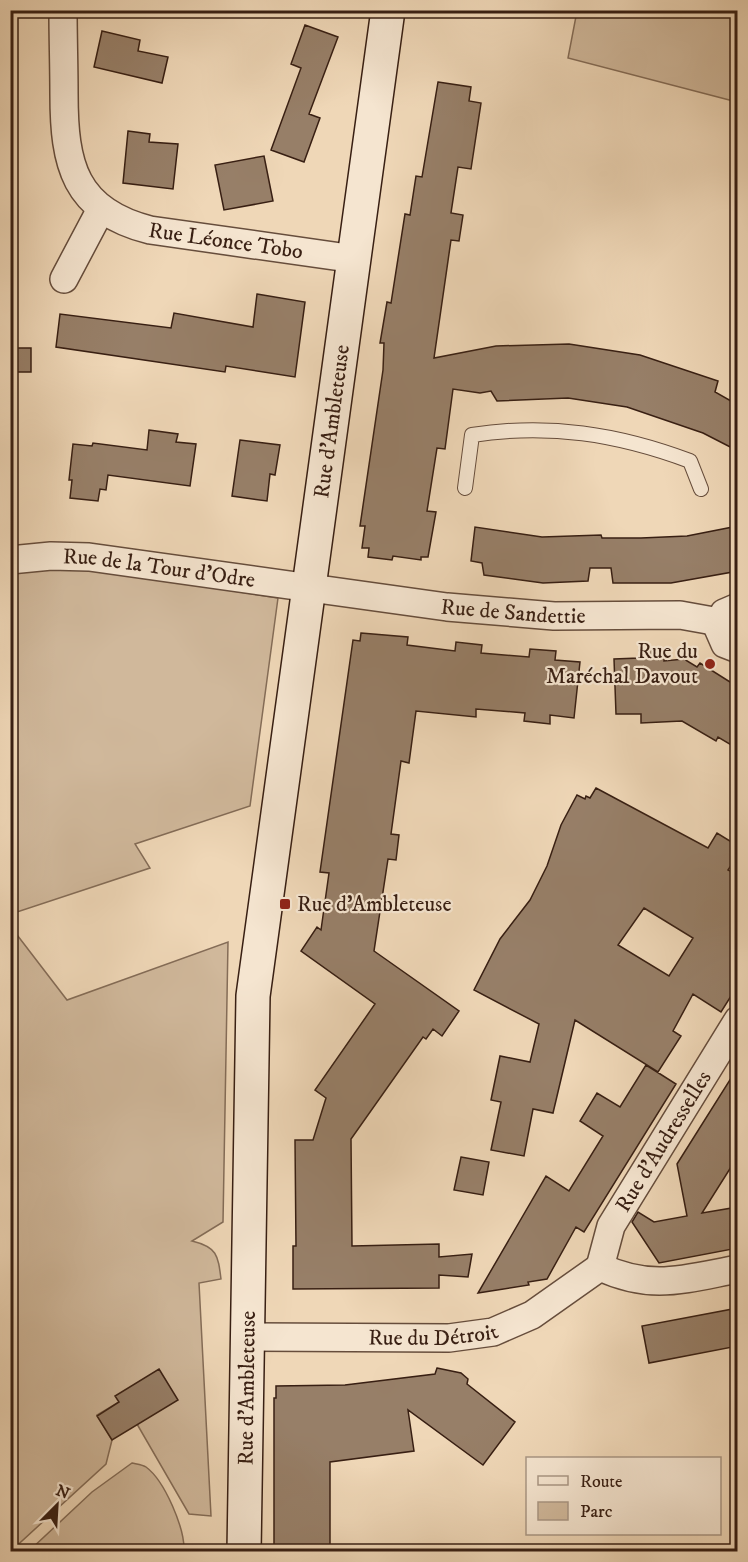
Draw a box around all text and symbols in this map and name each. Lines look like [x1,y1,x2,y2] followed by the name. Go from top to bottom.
[147,216,305,265] street label: Rue Léonce Tobo
[308,343,356,500] street label: Rue d'Ambleteuse
[63,543,257,594] street label: Rue de la Tour d'Odre
[440,593,586,630] street label: Rue de Sandettie
[546,638,698,690] place label: Rue du Maréchal Davout
[703,657,717,671] marker: Rue du Maréchal Davout
[297,891,452,918] place label: Rue d'Ambleteuse
[278,897,292,911] marker: Rue d'Ambleteuse
[609,1065,717,1217] street label: Rue d'Audresselles
[232,1311,261,1466] street label: Rue d'Ambleteuse
[368,1318,502,1352] street label: Rue du Détroit
[526,1457,721,1535] legend
[580,1471,623,1493] text: Route
[27,1475,87,1535] north arrow
[53,1480,73,1504] text: N
[580,1501,613,1523] text: Parc

